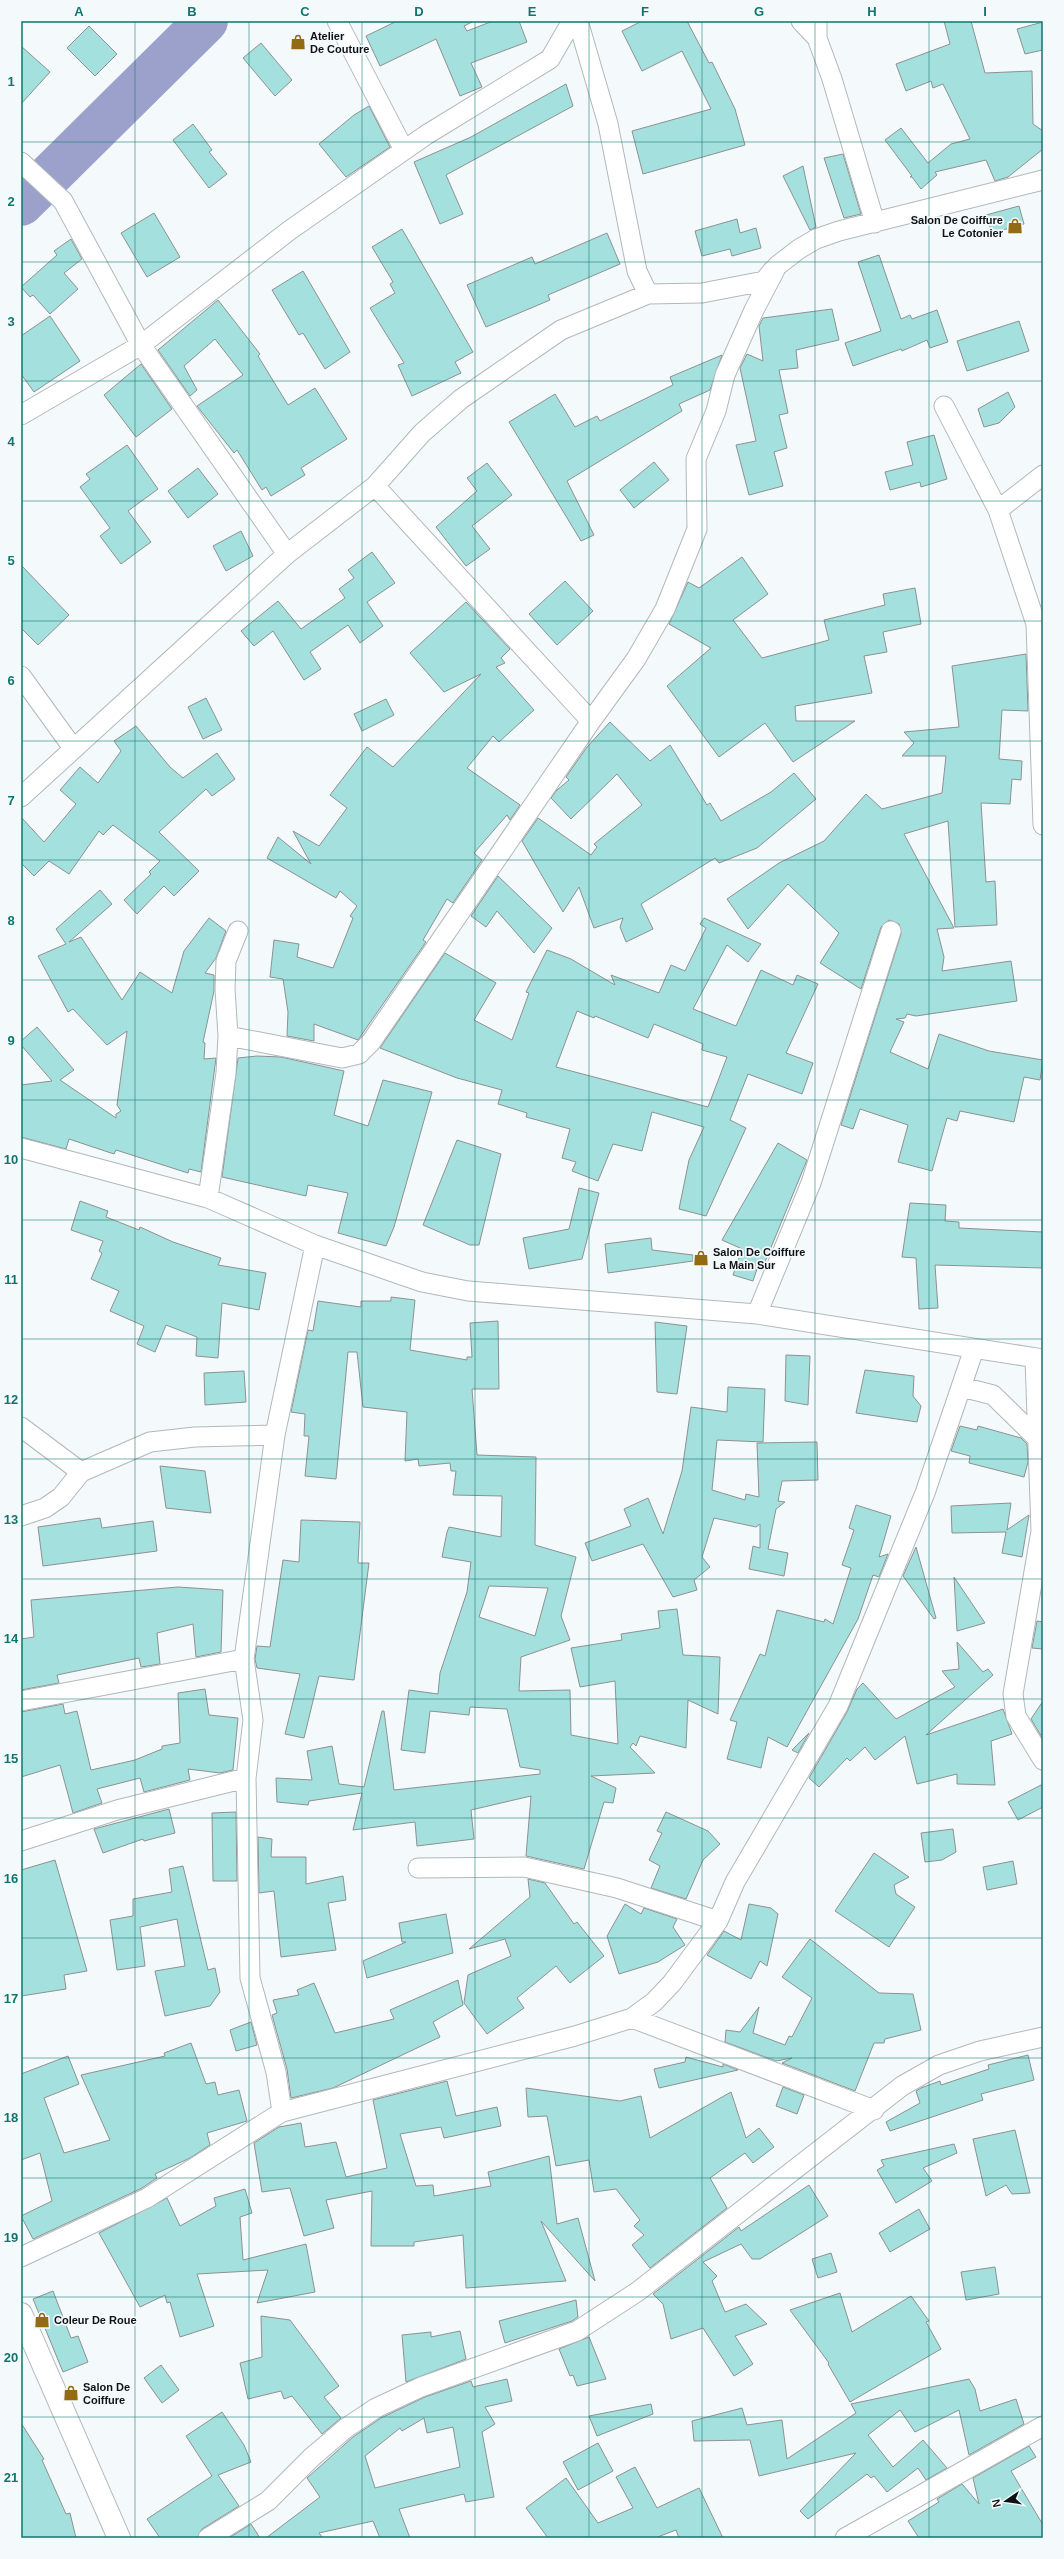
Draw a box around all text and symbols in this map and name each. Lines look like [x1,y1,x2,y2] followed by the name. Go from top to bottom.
[74,4,84,19] text: A
[187,4,197,19] text: B
[300,4,310,19] text: C
[414,4,424,19] text: D
[528,4,537,19] text: E
[641,4,649,19] text: F
[754,4,764,19] text: G
[867,4,877,19] text: H
[983,4,987,19] text: I
[310,30,369,55] place label: Atelier De Couture
[289,33,307,51] shop icon: Atelier De Couture
[7,74,15,89] text: 1
[7,194,15,209] text: 2
[911,214,1004,239] place label: Salon De Coiffure Le Cotonier
[1006,217,1024,235] shop icon: Salon De Coiffure Le Cotonier
[7,314,15,329] text: 3
[7,434,15,449] text: 4
[7,553,15,568] text: 5
[7,673,15,688] text: 6
[7,793,15,808] text: 7
[7,913,15,928] text: 8
[7,1033,15,1048] text: 9
[4,1152,18,1167] text: 10
[713,1246,805,1271] place label: Salon De Coiffure La Main Sur
[692,1249,710,1267] shop icon: Salon De Coiffure La Main Sur
[4,1272,18,1287] text: 11
[4,1392,18,1407] text: 12
[4,1512,18,1527] text: 13
[4,1631,19,1646] text: 14
[4,1751,18,1766] text: 15
[4,1871,18,1886] text: 16
[4,1991,18,2006] text: 17
[4,2110,18,2125] text: 18
[4,2230,18,2245] text: 19
[33,2311,51,2329] shop icon: Coleur De Roue
[54,2314,137,2326] place label: Coleur De Roue
[4,2350,18,2365] text: 20
[83,2381,130,2406] place label: Salon De Coiffure
[62,2384,80,2402] shop icon: Salon De Coiffure
[4,2470,18,2485] text: 21
[986,2481,1026,2521] north arrow
[990,2498,1003,2508] text: N

